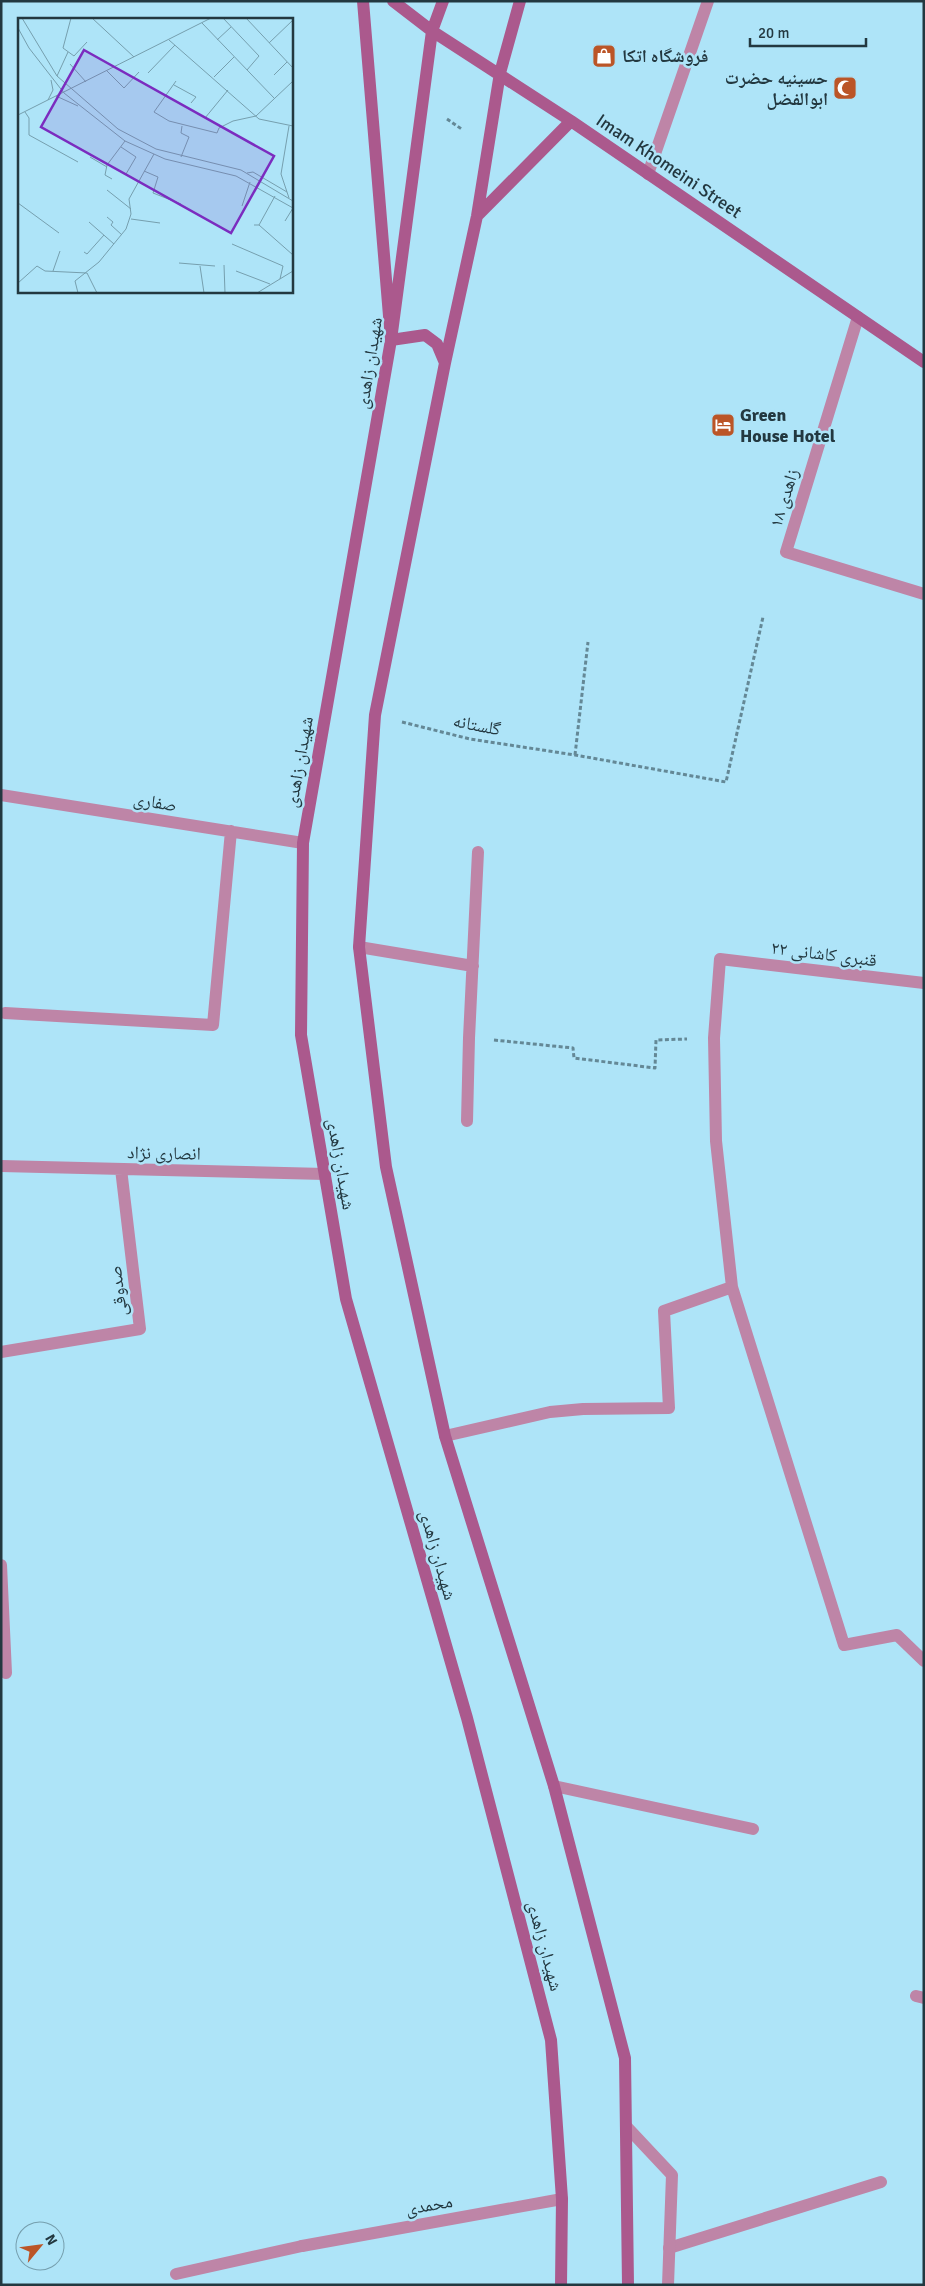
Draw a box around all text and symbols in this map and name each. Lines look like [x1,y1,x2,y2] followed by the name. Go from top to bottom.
[750,15,866,47] scale bar
[18,18,292,292] inset map
[758,24,789,42] text: 20 m
[591,43,617,69] shop icon: فروشگاه اتکا
[622,45,708,67] place label: فروشگاه اتکا
[725,67,828,110] place label: حسینیه حضرت ابوالفضل
[832,75,858,101] mosque icon: حسینیه حضرت ابوالفضل
[592,109,746,223] street label: Imam Khomeini Street
[351,316,387,410] street label: شهیدان زاهدی
[740,404,836,447] place label: Green House Hotel
[710,412,736,438] hotel icon: Green House Hotel
[765,466,803,530] street label: زاهدی ۱۸
[451,710,503,740] street label: گلستانه
[280,715,318,809] street label: شهیدان زاهدی
[132,788,178,816] street label: صفاری
[770,937,878,971] street label: قنبری کاشانی ۲۲
[322,1117,360,1211] street label: شهیدان زاهدی
[127,1141,201,1165] street label: انصاری نژاد
[104,1264,132,1318] street label: صدوقی
[415,1507,461,1603] street label: شهیدان زاهدی
[522,1898,568,1994] street label: شهیدان زاهدی
[404,2190,454,2220] street label: محمدی
[15,2221,65,2271] north arrow
[41,2232,61,2248] text: N

